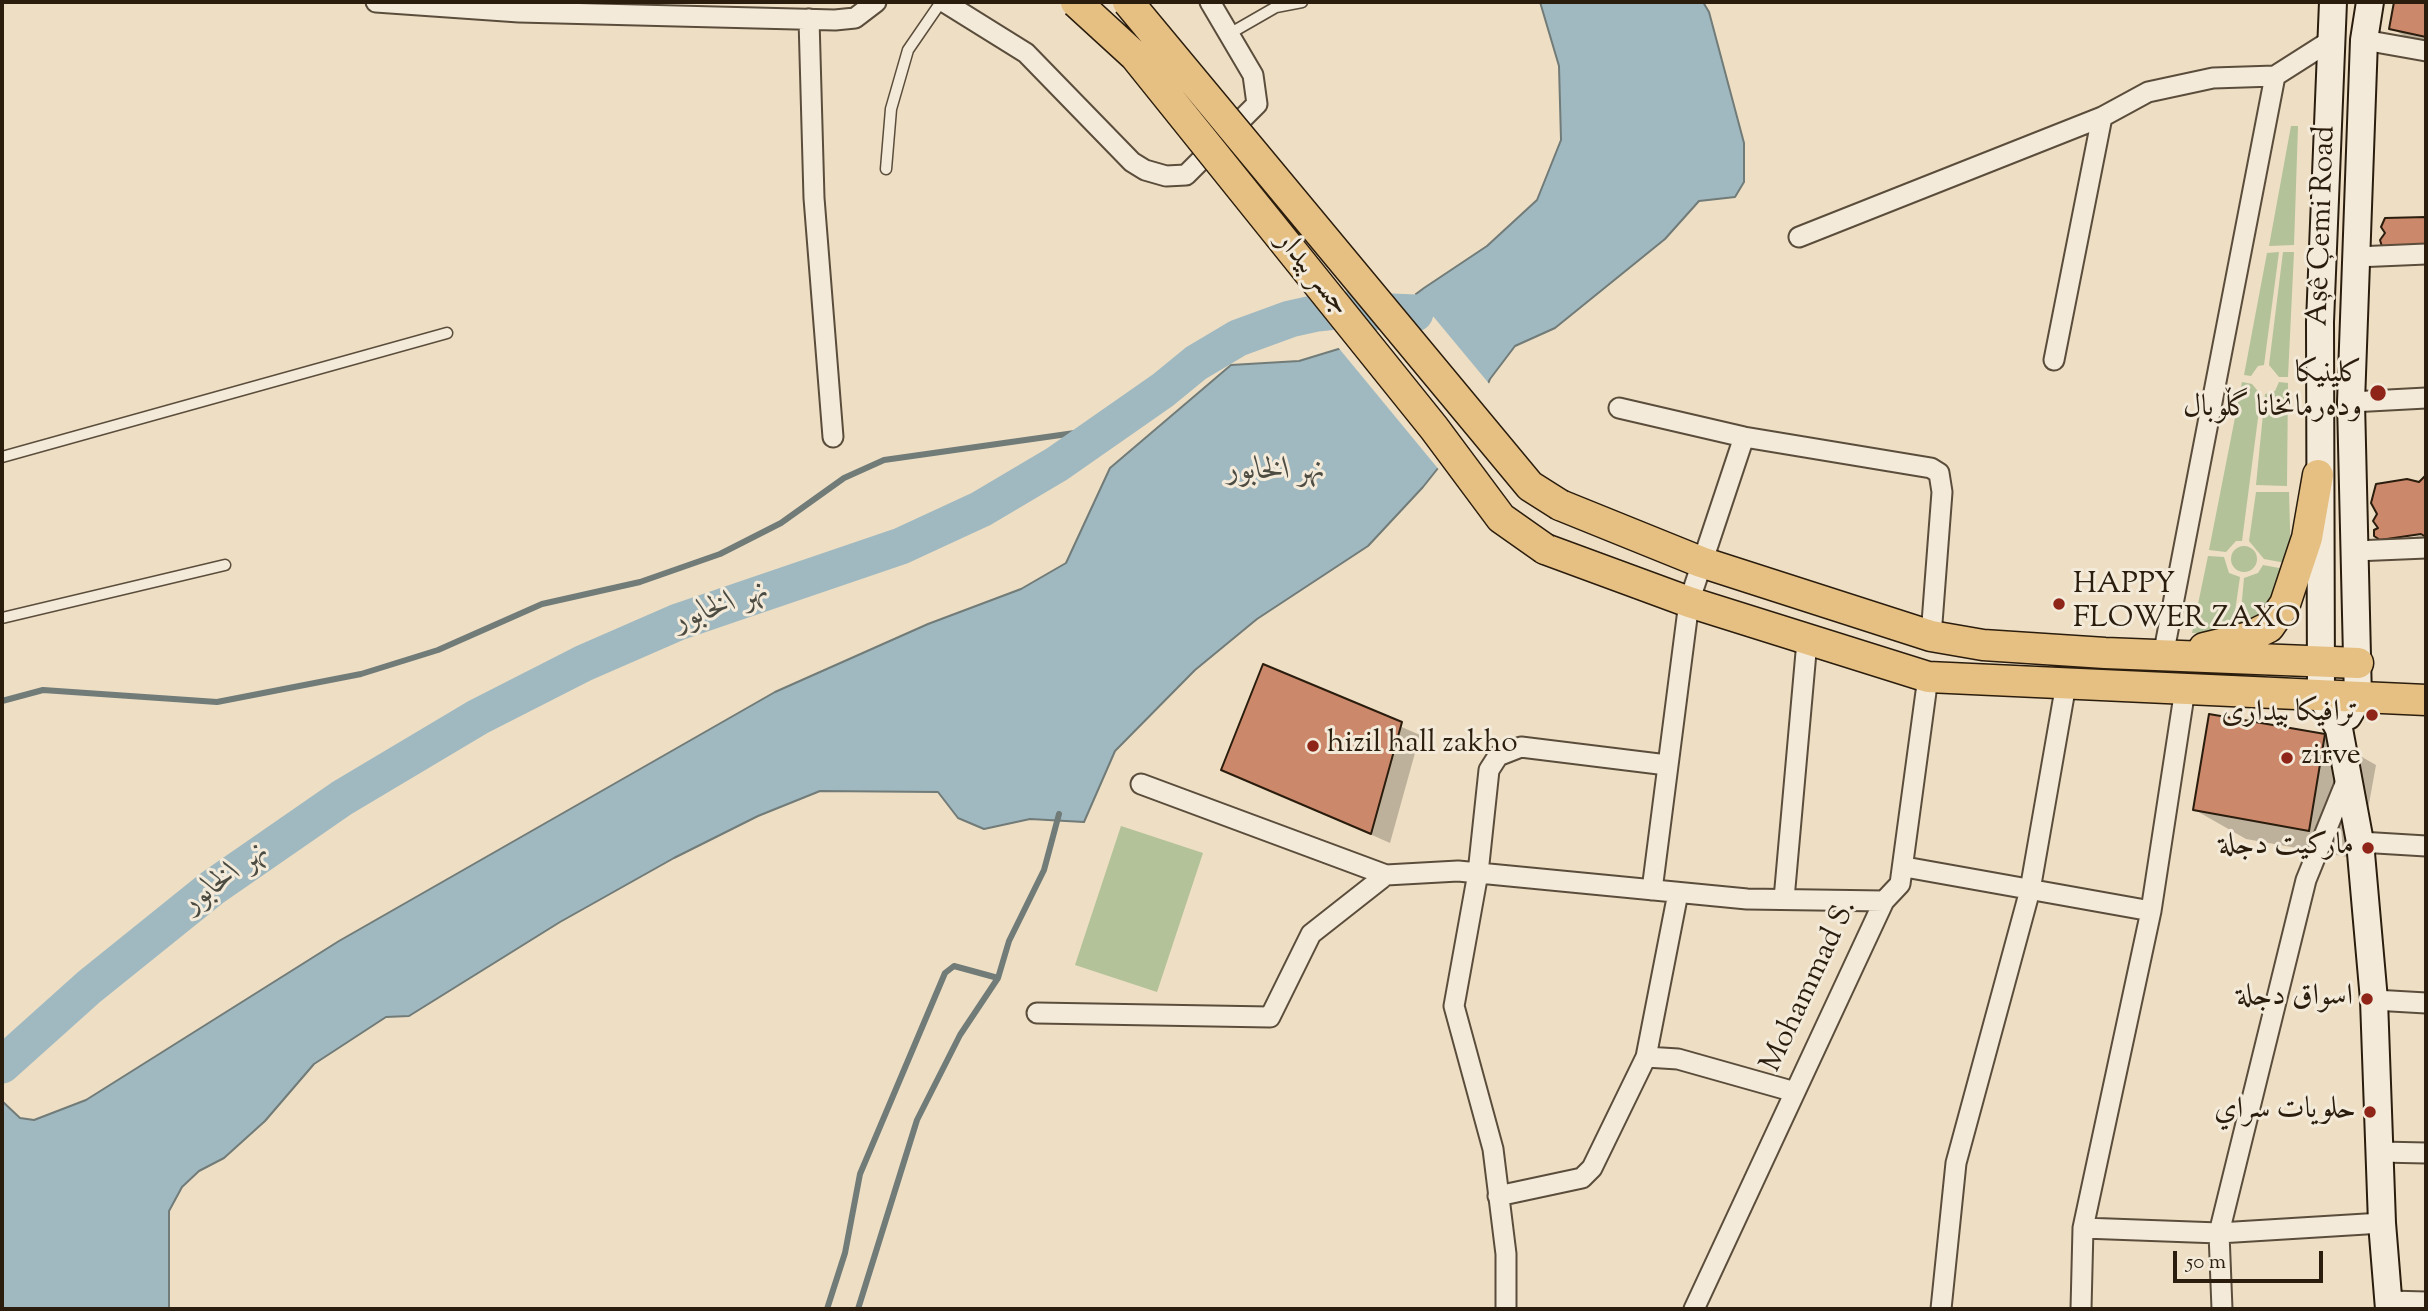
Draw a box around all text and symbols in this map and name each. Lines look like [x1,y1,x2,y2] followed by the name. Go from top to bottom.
[2303,125,2345,327] street label: Aşê Çemi Road
[1266,225,1356,325] street label: جسر بيدار
[2183,358,2362,428] place label: کلینیکا ودەرمانخانا گڵوبال
[2368,383,2388,403] marker: کلینیکا ودەرمانخانا گڵوبال
[1226,454,1326,492] water label: نهر الخابور
[2073,569,2301,640] place label: HAPPY FLOWER ZAXO
[669,573,775,643] water label: نهر الخابور
[2051,596,2067,612] marker: HAPPY FLOWER ZAXO
[2221,697,2358,733] place label: ترافيكا بيدارى
[2364,707,2380,723] marker: ترافيكا بيدارى
[1327,728,1518,764] place label: hizil hall zakho
[1305,738,1321,754] marker: hizil hall zakho
[2301,740,2361,776] place label: zirve
[2279,750,2295,766] marker: zirve
[2218,830,2354,866] place label: ماركيت دجلة
[176,834,278,924] water label: نهر الخابور
[2360,840,2376,856] marker: ماركيت دجلة
[1755,895,1867,1079] street label: Mohammad S.
[2236,981,2353,1017] place label: اسواق دجلة
[2359,991,2375,1007] marker: اسواق دجلة
[2214,1094,2356,1130] place label: حلويات سراي
[2362,1104,2378,1120] marker: حلويات سراي
[2176,1238,2326,1282] scale bar
[2186,1248,2226,1278] text: 50 m

